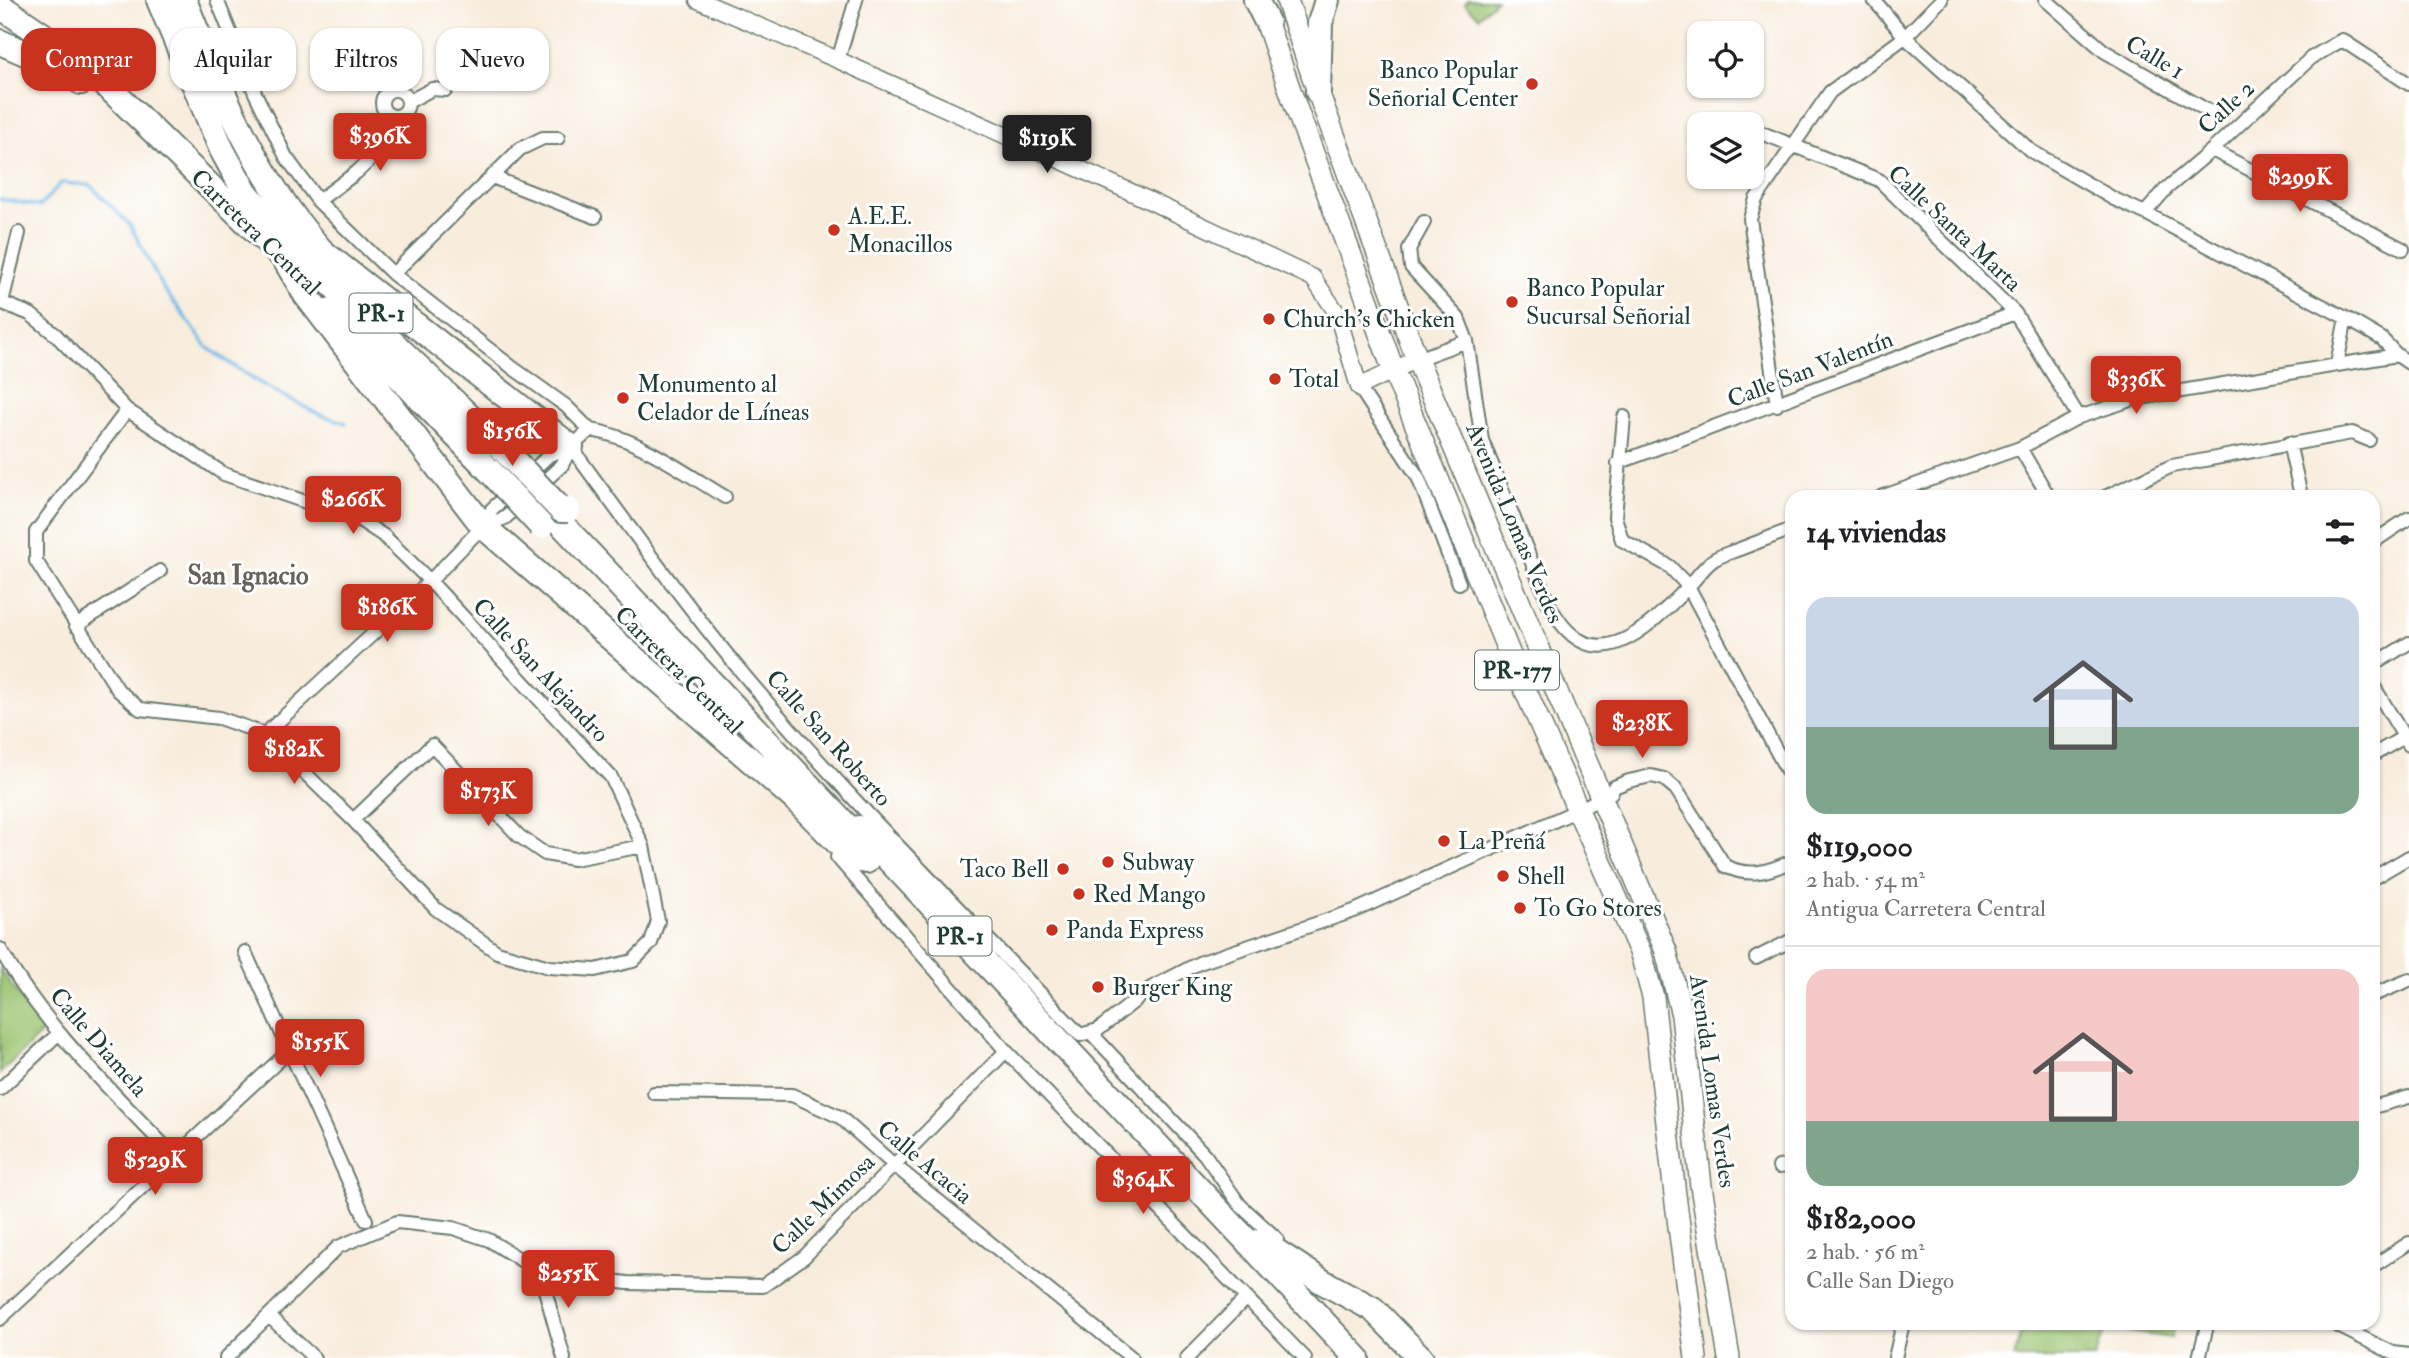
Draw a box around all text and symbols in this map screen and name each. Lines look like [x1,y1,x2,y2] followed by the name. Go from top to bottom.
[1687,21,1764,189] map controls
[1687,21,1764,98] button: locate
[21,28,156,91] chip: Comprar
[170,28,296,91] chip: Alquilar
[310,28,422,91] chip: Filtros
[436,28,549,91] chip: Nuevo
[2120,28,2190,87] street label: Calle 1
[1368,55,1518,114] place label: Banco Popular Señorial Center
[2191,73,2261,141] street label: Calle 2
[1524,76,1540,92] marker: Banco Popular Señorial Center
[1687,112,1764,189] button: layers
[331,114,429,173] pin: $396K
[998,116,1096,175] pin: $119K
[349,121,411,150] text: $396K
[1018,123,1076,152] text: $119K
[2251,154,2349,214] pin: $299K
[1881,158,2029,299] street label: Calle Santa Marta
[184,162,327,302] street label: Carretera Central
[2268,162,2332,191] text: $299K
[847,201,953,260] place label: A.E.E. Monacillos
[826,222,842,238] marker: A.E.E. Monacillos
[1526,273,1691,332] place label: Banco Popular Sucursal Señorial
[350,294,412,332] road number: PR-1
[1504,294,1520,310] marker: Banco Popular Sucursal Señorial
[1283,304,1455,335] place label: Church's Chicken
[1261,311,1277,327] marker: Church's Chicken
[1723,324,1897,415] street label: Calle San Valentín
[2087,356,2185,416] pin: $336K
[1289,364,1339,395] place label: Total
[2107,364,2165,393] text: $336K
[637,369,809,428] place label: Monumento al Celador de Líneas
[1267,371,1283,387] marker: Total
[615,390,631,406] marker: Monumento al Celador de Líneas
[463,408,561,468] pin: $156K
[483,416,541,445] text: $156K
[1458,417,1571,628] street label: Avenida Lomas Verdes
[304,476,402,536] pin: $266K
[321,484,385,513] text: $266K
[2321,513,2359,551] icon: filters
[1806,514,1946,551] text: 14 viviendas
[187,560,309,593] district label: San Ignacio
[338,584,436,644] pin: $186K
[357,592,417,621] text: $186K
[466,592,616,749] street label: Calle San Alejandro
[608,599,750,741] street label: Carretera Central
[2020,642,2146,768] icon: home
[1475,650,1559,690] road number: PR-177
[759,663,898,813] street label: Calle San Roberto
[1593,700,1691,760] pin: $238K
[1612,708,1672,737] text: $238K
[245,726,343,786] pin: $182K
[264,734,324,763] text: $182K
[439,768,537,828] pin: $173K
[460,776,516,805] text: $173K
[1458,826,1546,857] place label: La Preñá
[1806,828,1913,865] text: $119,000
[1436,833,1452,849] marker: La Preñá
[1122,847,1195,878] place label: Subway
[960,854,1049,885] place label: Taco Bell
[1100,854,1116,870] marker: Subway
[1055,861,1071,877] marker: Taco Bell
[1517,861,1565,892] place label: Shell
[1806,865,1925,894] text: 2 hab. · 54 m²
[1495,868,1511,884] marker: Shell
[1093,879,1206,910] place label: Red Mango
[1071,886,1087,902] marker: Red Mango
[1534,893,1662,924] place label: To Go Stores
[1806,894,2046,923] text: Antigua Carretera Central
[1512,900,1528,916] marker: To Go Stores
[1066,915,1204,946] place label: Panda Express
[928,917,992,956] road number: PR-1
[1044,922,1060,938] marker: Panda Express
[1112,972,1233,1003] place label: Burger King
[1682,972,1743,1190] street label: Avenida Lomas Verdes
[1090,979,1106,995] marker: Burger King
[43,981,155,1104] street label: Calle Diamela
[2020,1014,2146,1140] icon: home
[271,1020,369,1079] pin: $155K
[291,1027,349,1056] text: $155K
[871,1113,980,1212] street label: Calle Acacia
[106,1138,204,1197] pin: $529K
[124,1145,186,1174] text: $529K
[765,1146,883,1262] street label: Calle Mimosa
[1094,1156,1192,1216] pin: $364K
[1112,1164,1174,1193] text: $364K
[1806,1200,1916,1237] text: $182,000
[1806,1237,1925,1266] text: 2 hab. · 56 m²
[519,1250,617,1310] pin: $255K
[538,1258,598,1287] text: $255K
[1806,1266,1954,1295] text: Calle San Diego

